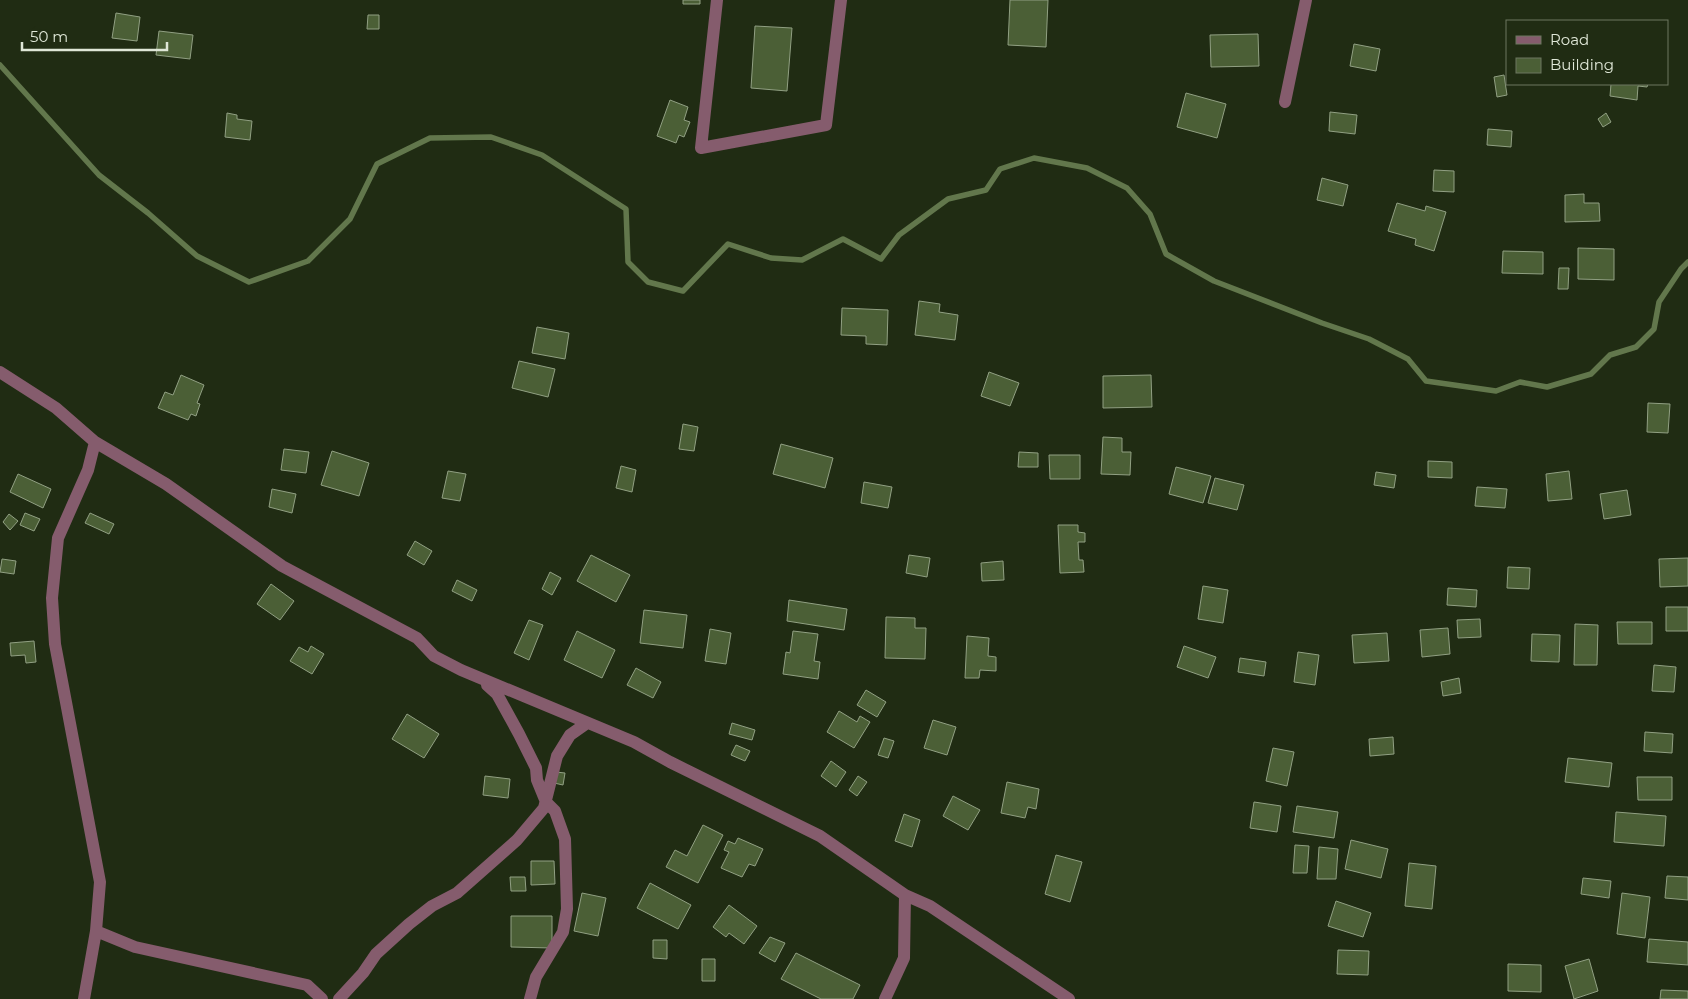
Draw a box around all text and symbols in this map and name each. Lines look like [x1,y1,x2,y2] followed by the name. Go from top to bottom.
[22,20,168,52] scale bar
[1506,20,1668,85] legend
[30,27,68,46] text: 50 m
[1550,30,1589,49] text: Road
[1550,55,1614,74] text: Building

